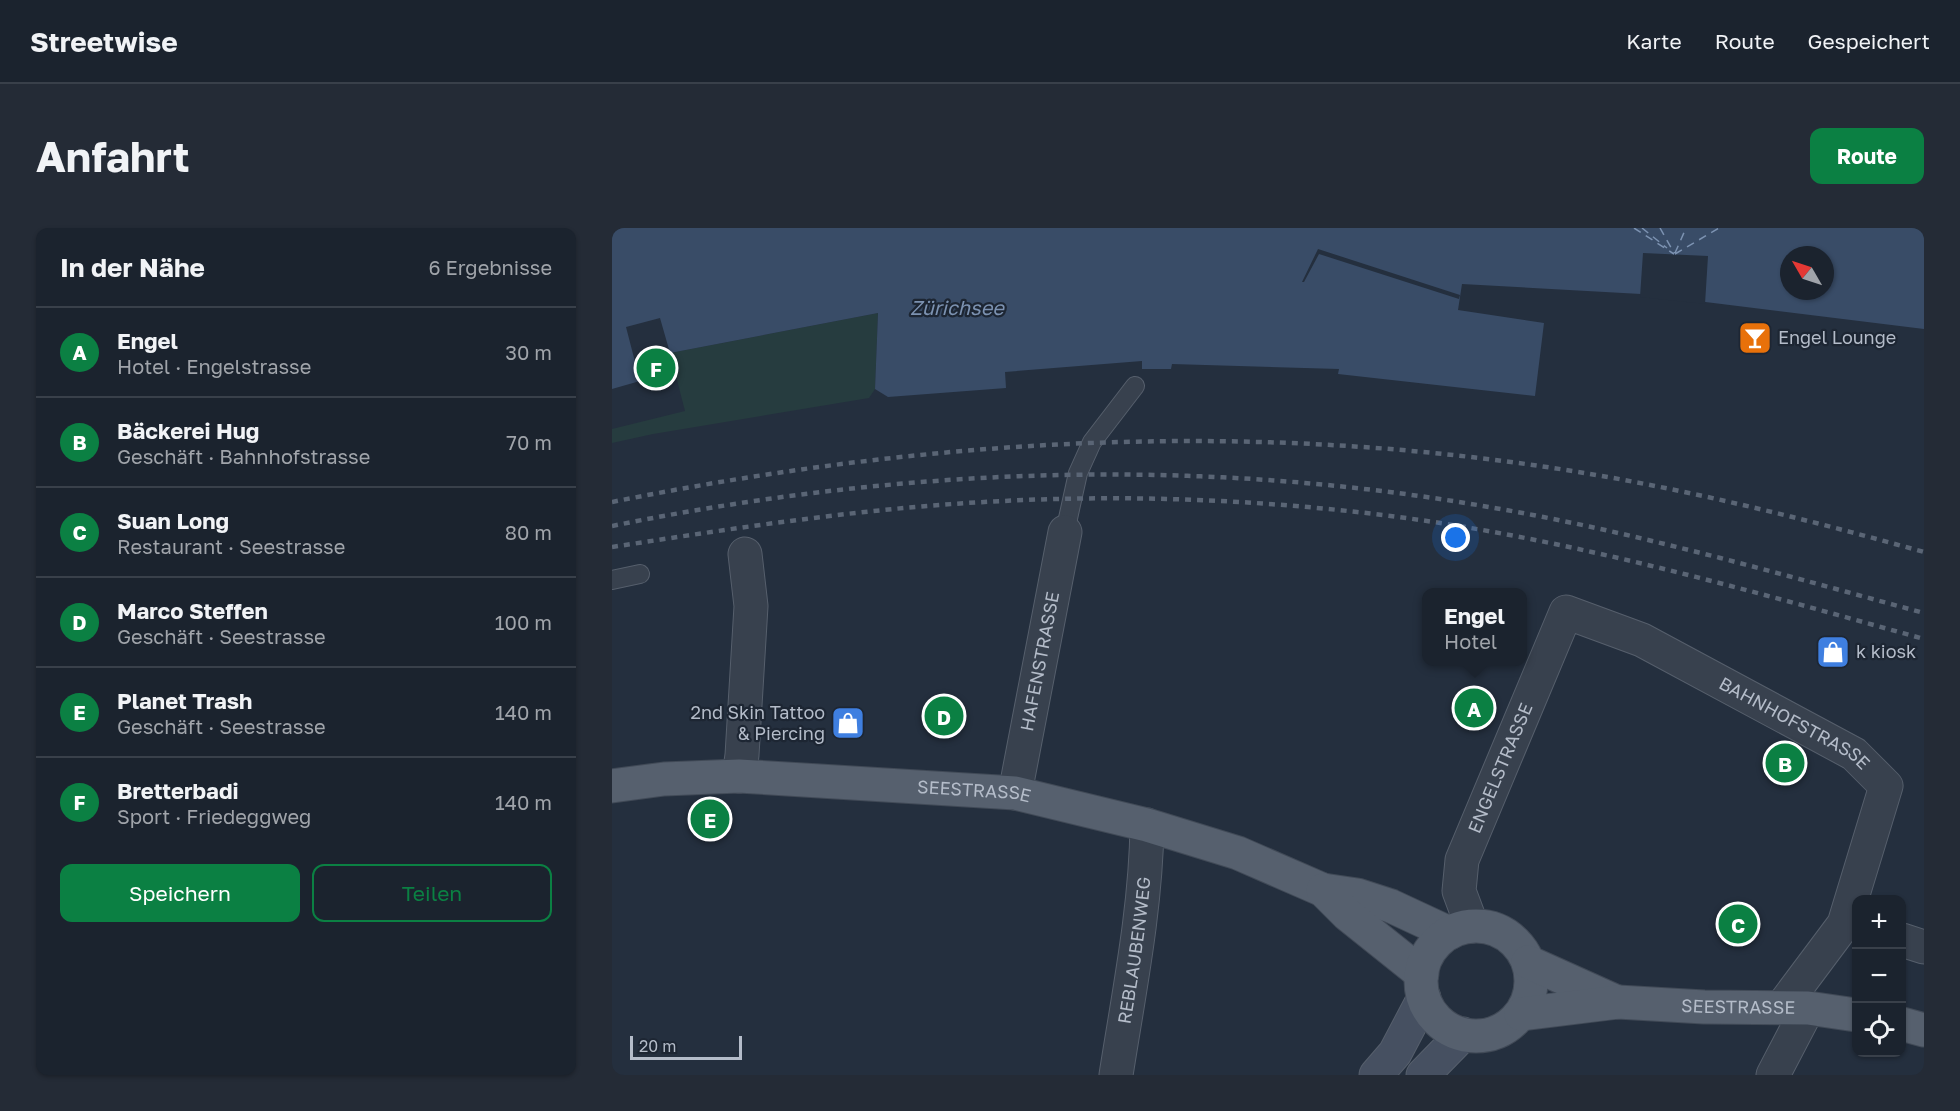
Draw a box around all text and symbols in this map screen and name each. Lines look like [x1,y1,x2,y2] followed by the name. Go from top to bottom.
[30,25,178,58] text: Streetwise
[1626,28,1682,54] text: Karte
[1715,28,1775,54] text: Route
[1808,28,1930,54] text: Gespeichert
[1810,128,1924,184] button: Route
[36,131,190,181] text: Anfahrt
[1780,246,1834,300] north arrow
[60,252,205,283] text: In der Nähe
[428,255,552,279] text: 6 Ergebnisse
[910,295,1005,319] water label: Zürichsee
[1737,320,1773,356] bar icon: Engel Lounge
[1778,326,1896,348] place label: Engel Lounge
[117,327,178,354] text: Engel
[72,340,87,364] text: A
[505,340,552,364] text: 30 m
[636,346,675,390] pin: F
[117,354,311,378] text: Hotel · Engelstrasse
[117,417,259,444] text: Bäckerei Hug
[72,430,87,454] text: B
[506,430,552,454] text: 70 m
[117,444,370,468] text: Geschäft · Bahnhofstrasse
[117,507,229,534] text: Suan Long
[72,520,87,544] text: C
[505,520,552,544] text: 80 m
[1441,523,1470,552] your location
[117,534,345,558] text: Restaurant · Seestrasse
[1422,588,1527,666] popup
[1015,589,1063,733] street label: HAFENSTRASSE
[117,597,268,624] text: Marco Steffen
[1444,602,1505,629] text: Engel
[72,610,87,634] text: D
[495,610,552,634] text: 100 m
[117,624,326,648] text: Geschäft · Seestrasse
[1444,629,1497,653] text: Hotel
[1815,634,1851,670] shop icon: k kiosk
[1856,640,1916,662] place label: k kiosk
[1715,673,1871,779] street label: BAHNHOFSTRASSE
[1454,686,1494,730] pin: A
[117,687,252,714] text: Planet Trash
[924,694,964,738] pin: D
[73,700,86,724] text: E
[495,700,552,724] text: 140 m
[1464,700,1538,836] street label: ENGELSTRASSE
[690,701,825,744] place label: 2nd Skin Tattoo & Piercing
[830,705,866,741] shop icon: 2nd Skin Tattoo & Piercing
[117,714,326,738] text: Geschäft · Seestrasse
[1766,740,1804,786] pin: B
[916,775,1033,806] street label: SEESTRASSE
[117,777,238,804] text: Bretterbadi
[74,790,85,814] text: F
[495,790,552,814] text: 140 m
[690,796,730,842] pin: E
[117,804,311,828] text: Sport · Friedeggweg
[60,864,300,922] button: Speichern
[312,864,552,922] button: Teilen
[1112,876,1154,1026] street label: REBLAUBENWEG
[1852,895,1906,1057] map controls
[1852,895,1906,949] button: +
[1718,902,1758,946] pin: C
[1852,949,1906,1003] button: −
[1680,994,1795,1018] street label: SEESTRASSE
[1852,1003,1906,1057] button: locate
[630,1033,742,1060] scale bar
[639,1036,676,1056] text: 20 m

